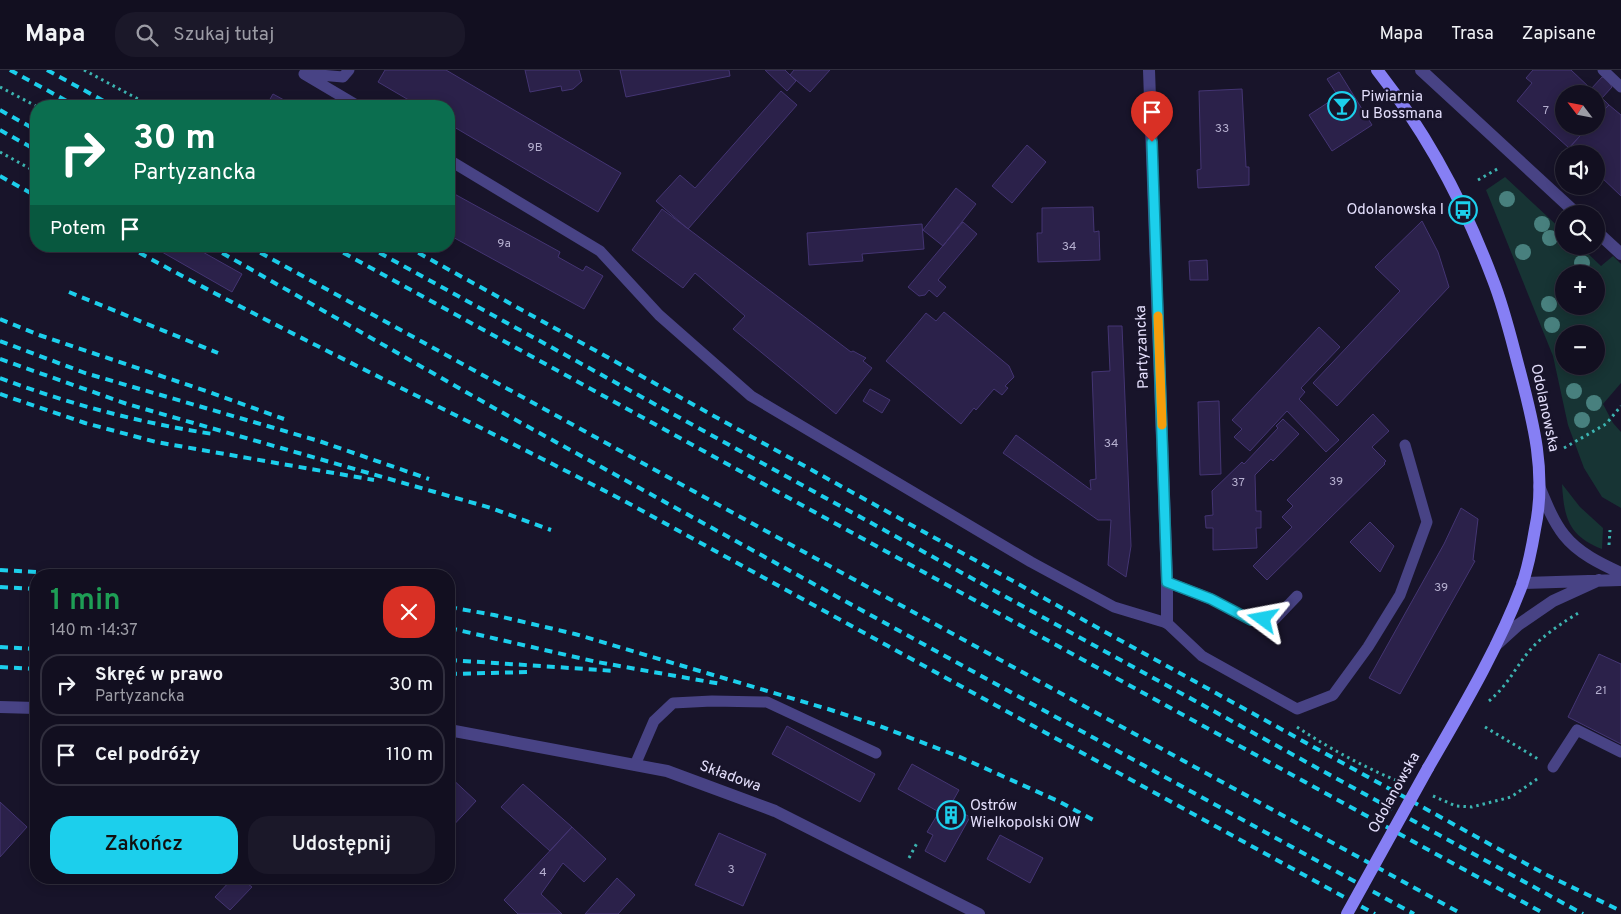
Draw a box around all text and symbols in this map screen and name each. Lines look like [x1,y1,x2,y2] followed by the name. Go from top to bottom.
[115,12,465,57] search box
[25,20,85,50] text: Mapa
[133,21,161,49] icon: search
[173,23,274,47] text: Szukaj tutaj
[1380,23,1423,46] text: Mapa
[1451,23,1494,46] text: Trasa
[1522,23,1596,46] text: Zapisane
[1555,85,1605,135] north arrow
[1555,85,1605,375] map controls
[1361,88,1443,124] place label: Piwiarnia u Bossmana
[1131,91,1173,142] pin
[1327,91,1357,121] bar icon: Piwiarnia u Bossmana
[1138,98,1166,126] icon: arrive
[1543,103,1549,119] house number: 7
[133,117,216,161] text: 30 m
[50,120,115,185] icon: right
[1215,121,1229,137] house number: 33
[527,140,543,156] house number: 9B
[1555,145,1605,195] button: sound
[133,160,256,187] text: Partyzancka
[1448,195,1478,225] bus stop icon: Odolanowska I
[1347,201,1444,220] place label: Odolanowska I
[1555,205,1605,255] button: search
[116,215,144,243] icon: arrive
[50,217,106,241] text: Potem
[497,236,511,252] house number: 9a
[1062,239,1076,255] house number: 34
[1555,265,1605,315] button: +
[1132,305,1154,389] street label: Partyzancka
[1555,325,1605,375] button: −
[1525,362,1563,454] street label: Odolanowska
[1104,436,1118,452] house number: 34
[1329,474,1343,490] house number: 39
[1231,475,1245,491] house number: 37
[1434,580,1448,596] house number: 39
[50,583,121,620] text: 1 min
[383,586,435,638] button: close
[1236,592,1288,644] position arrow
[50,621,138,641] text: 140 m · 14:37
[95,663,223,687] text: Skręć w prawo
[52,671,80,699] icon: right
[389,673,433,697] text: 30 m
[1595,683,1607,699] house number: 21
[95,687,184,707] text: Partyzancka
[52,741,80,769] icon: arrive
[95,743,200,767] text: Cel podróży
[386,743,433,767] text: 110 m
[1365,749,1425,837] street label: Odolanowska
[697,757,763,797] street label: Składowa
[970,797,1081,833] place label: Ostrów Wielkopolski OW
[936,800,966,830] building icon: Ostrów Wielkopolski OW
[50,816,238,874] button: Zakończ
[248,816,435,874] button: Udostępnij
[727,862,735,878] house number: 3
[539,865,547,881] house number: 4

